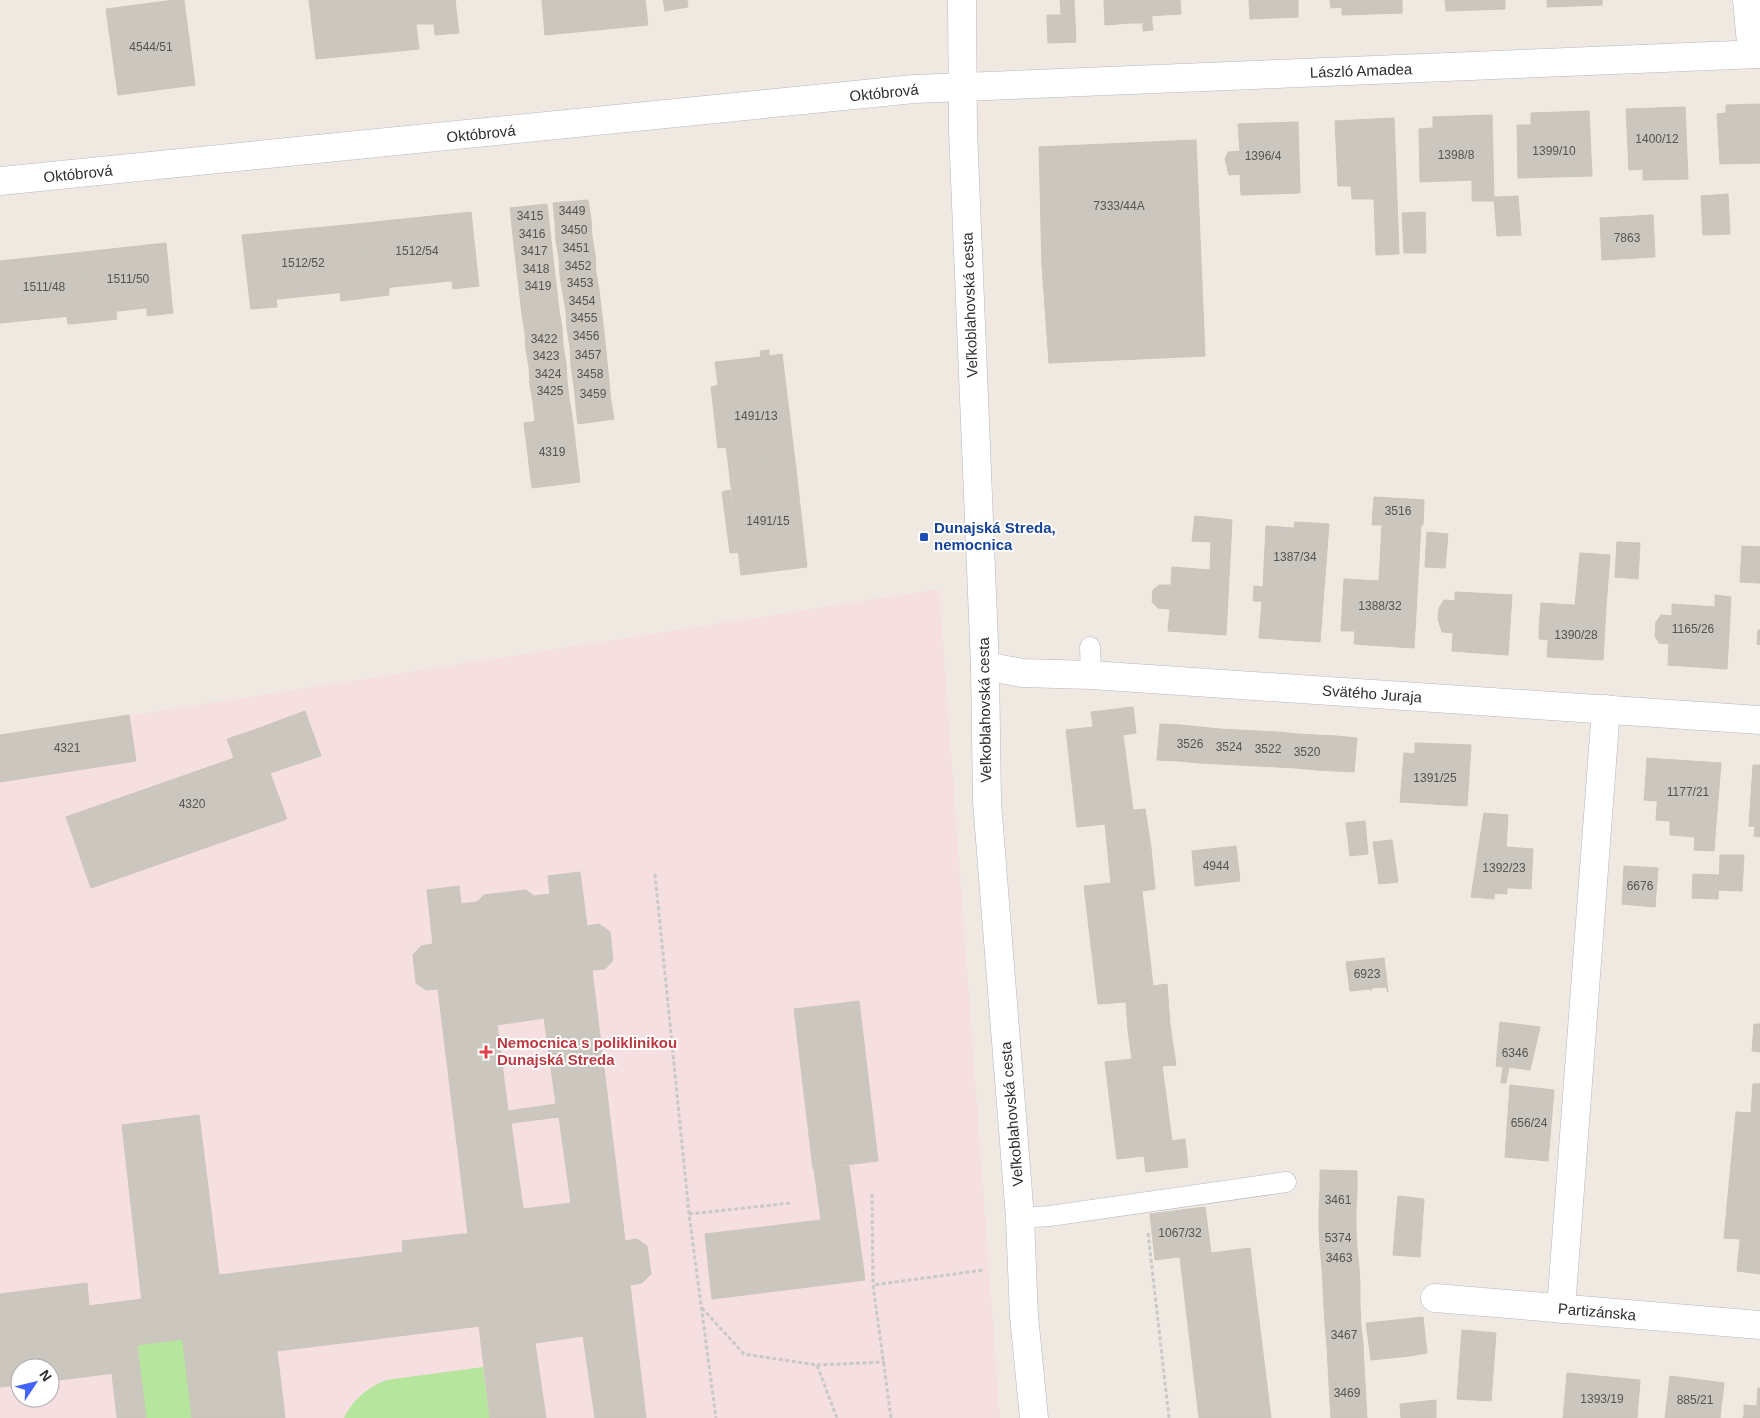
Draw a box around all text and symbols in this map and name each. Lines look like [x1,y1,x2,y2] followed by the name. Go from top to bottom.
[129,40,173,54] house number: 4544/51
[1309,60,1413,81] street label: László Amadea
[849,80,920,105] street label: Októbrová
[446,121,517,146] street label: Októbrová
[1635,132,1679,146] house number: 1400/12
[1532,144,1576,158] house number: 1399/10
[1438,148,1475,162] house number: 1398/8
[1245,149,1282,163] house number: 1396/4
[43,161,114,186] street label: Októbrová
[1093,199,1145,213] house number: 7333/44A
[559,204,586,218] house number: 3449
[517,209,544,223] house number: 3415
[561,223,588,237] house number: 3450
[519,227,546,241] house number: 3416
[958,231,981,378] street label: Veľkoblahovská cesta
[1614,231,1641,245] house number: 7863
[563,241,590,255] house number: 3451
[395,244,439,258] house number: 1512/54
[521,244,548,258] house number: 3417
[281,256,325,270] house number: 1512/52
[565,259,592,273] house number: 3452
[523,262,550,276] house number: 3418
[107,272,150,286] house number: 1511/50
[567,276,594,290] house number: 3453
[525,279,552,293] house number: 3419
[23,280,66,294] house number: 1511/48
[569,294,596,308] house number: 3454
[571,311,598,325] house number: 3455
[573,329,600,343] house number: 3456
[531,332,558,346] house number: 3422
[575,348,602,362] house number: 3457
[533,349,560,363] house number: 3423
[535,367,562,381] house number: 3424
[577,367,604,381] house number: 3458
[537,384,564,398] house number: 3425
[580,387,607,401] house number: 3459
[734,409,778,423] house number: 1491/13
[539,445,566,459] house number: 4319
[1385,504,1412,518] house number: 3516
[746,514,790,528] house number: 1491/15
[934,519,1056,553] place label: Dunajská Streda, nemocnica
[918,531,930,543] marker: Dunajská Streda, nemocnica
[1273,550,1317,564] house number: 1387/34
[1358,599,1402,613] house number: 1388/32
[1672,622,1715,636] house number: 1165/26
[1554,628,1598,642] house number: 1390/28
[975,637,994,783] street label: Veľkoblahovská cesta
[1322,682,1423,706] street label: Svätého Juraja
[1177,737,1204,751] house number: 3526
[1216,740,1243,754] house number: 3524
[54,741,81,755] house number: 4321
[1255,742,1282,756] house number: 3522
[1294,745,1321,759] house number: 3520
[1413,771,1457,785] house number: 1391/25
[1667,785,1710,799] house number: 1177/21
[179,797,206,811] house number: 4320
[1203,859,1230,873] house number: 4944
[1482,861,1526,875] house number: 1392/23
[1627,879,1654,893] house number: 6676
[1354,967,1381,981] house number: 6923
[497,1034,677,1068] place label: Nemocnica s poliklinikou Dunajská Streda
[997,1040,1026,1187] street label: Veľkoblahovská cesta
[479,1045,493,1059] marker: Nemocnica s poliklinikou Dunajská Streda
[1502,1046,1529,1060] house number: 6346
[1511,1116,1548,1130] house number: 656/24
[1325,1193,1352,1207] house number: 3461
[1158,1226,1202,1240] house number: 1067/32
[1325,1231,1352,1245] house number: 5374
[1326,1251,1353,1265] house number: 3463
[1557,1300,1637,1323] street label: Partizánska
[1331,1328,1358,1342] house number: 3467
[10,1358,60,1408] north arrow
[36,1367,55,1384] text: N
[1334,1386,1361,1400] house number: 3469
[1580,1392,1624,1406] house number: 1393/19
[1677,1393,1714,1407] house number: 885/21

